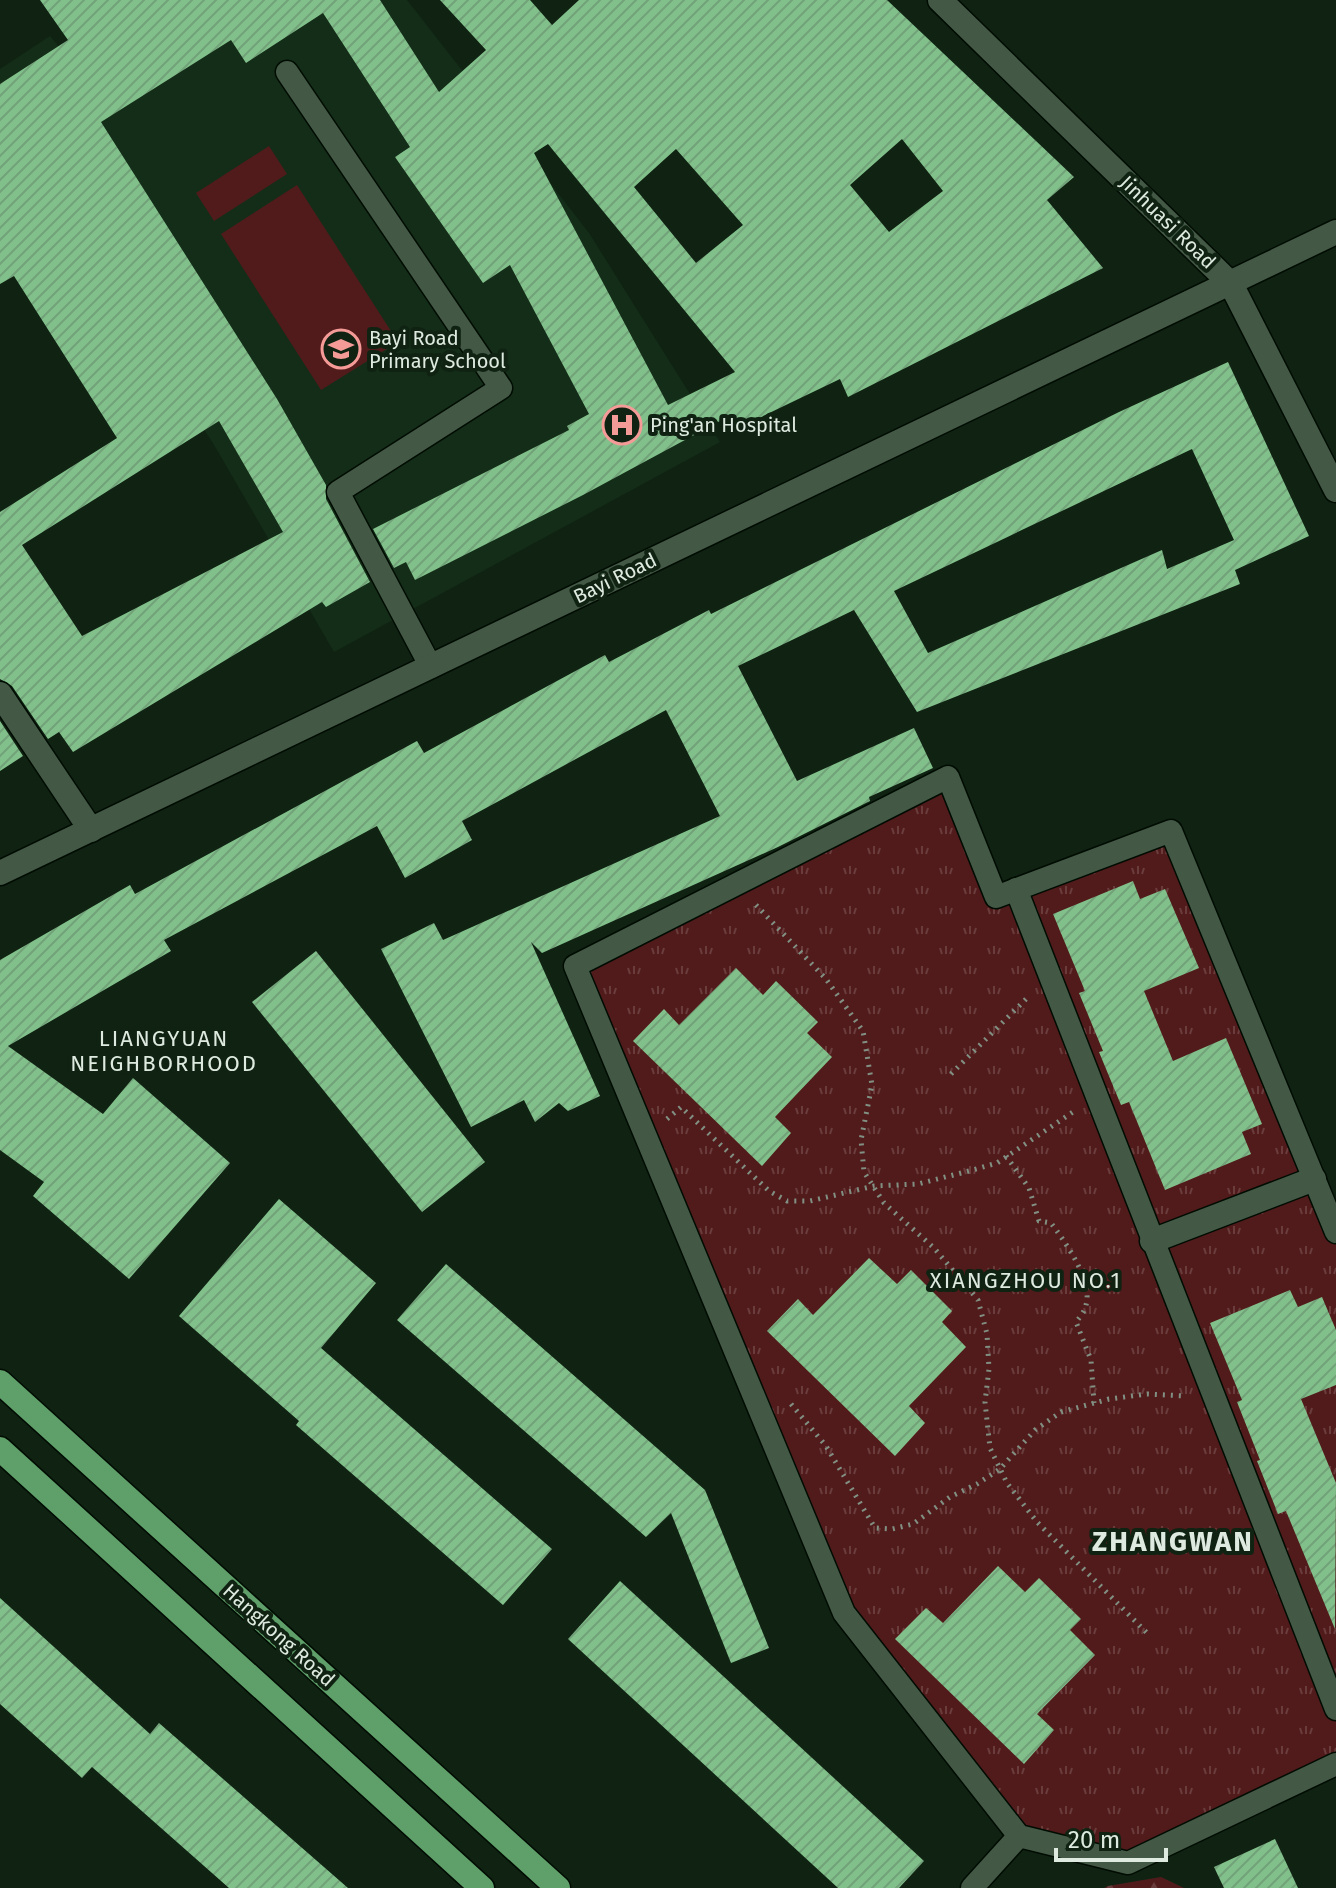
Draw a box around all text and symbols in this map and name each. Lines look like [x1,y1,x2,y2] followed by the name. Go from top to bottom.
[1115,170,1221,274] street label: Jinhuasi Road
[369,326,506,373] place label: Bayi Road Primary School
[320,328,362,370] school or university icon: Bayi Road Primary School
[601,404,643,446] hospital icon: Ping'an Hospital
[650,413,797,437] place label: Ping'an Hospital
[569,548,661,608] street label: Bayi Road
[70,1025,258,1077] district label: LIANGYUAN NEIGHBORHOOD
[930,1267,1122,1294] district label: XIANGZHOU NO.1
[1092,1525,1254,1558] district label: ZHANGWAN
[218,1579,340,1691] street label: Hangkong Road
[1056,1812,1166,1862] scale bar
[1068,1826,1120,1854] text: 20 m

